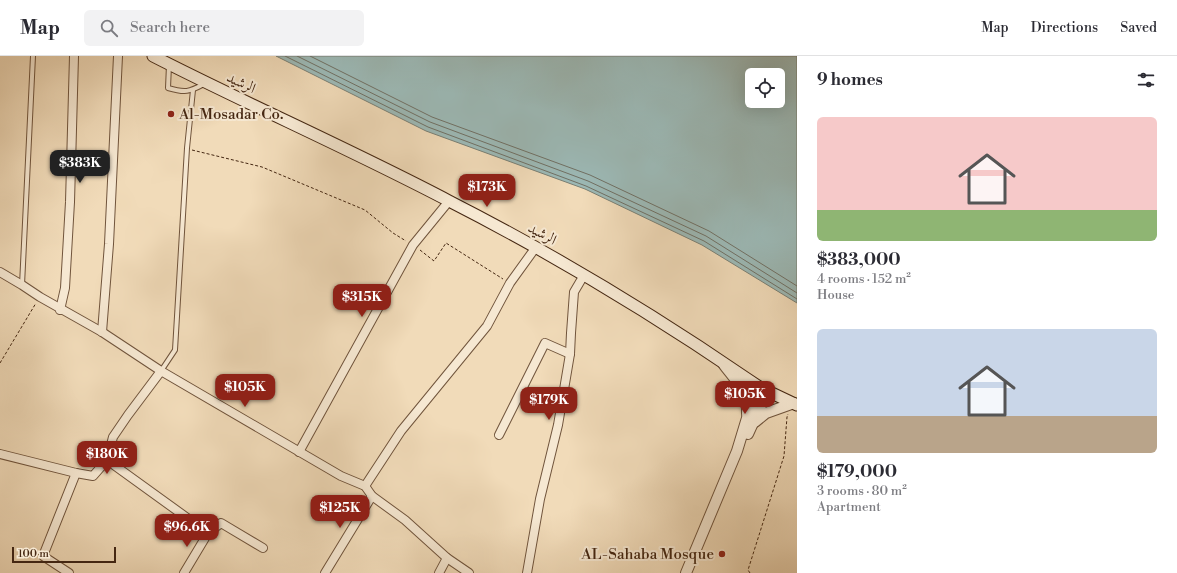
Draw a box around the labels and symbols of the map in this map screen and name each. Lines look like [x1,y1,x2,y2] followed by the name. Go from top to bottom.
[223,68,259,98] street label: الرشيد
[178,105,283,124] place label: Al-Mosadar Co.
[166,109,176,119] marker: Al-Mosadar Co.
[52,150,108,184] pin: $383K
[459,174,515,208] pin: $173K
[524,218,560,250] street label: الرشيد
[334,284,390,318] pin: $315K
[217,374,273,408] pin: $105K
[717,381,773,415] pin: $105K
[521,387,577,421] pin: $179K
[79,441,135,475] pin: $180K
[312,495,368,529] pin: $125K
[154,514,220,548] pin: $96.6K
[12,545,116,564] scale bar
[580,545,714,564] place label: AL-Sahaba Mosque
[717,549,727,559] marker: AL-Sahaba Mosque

